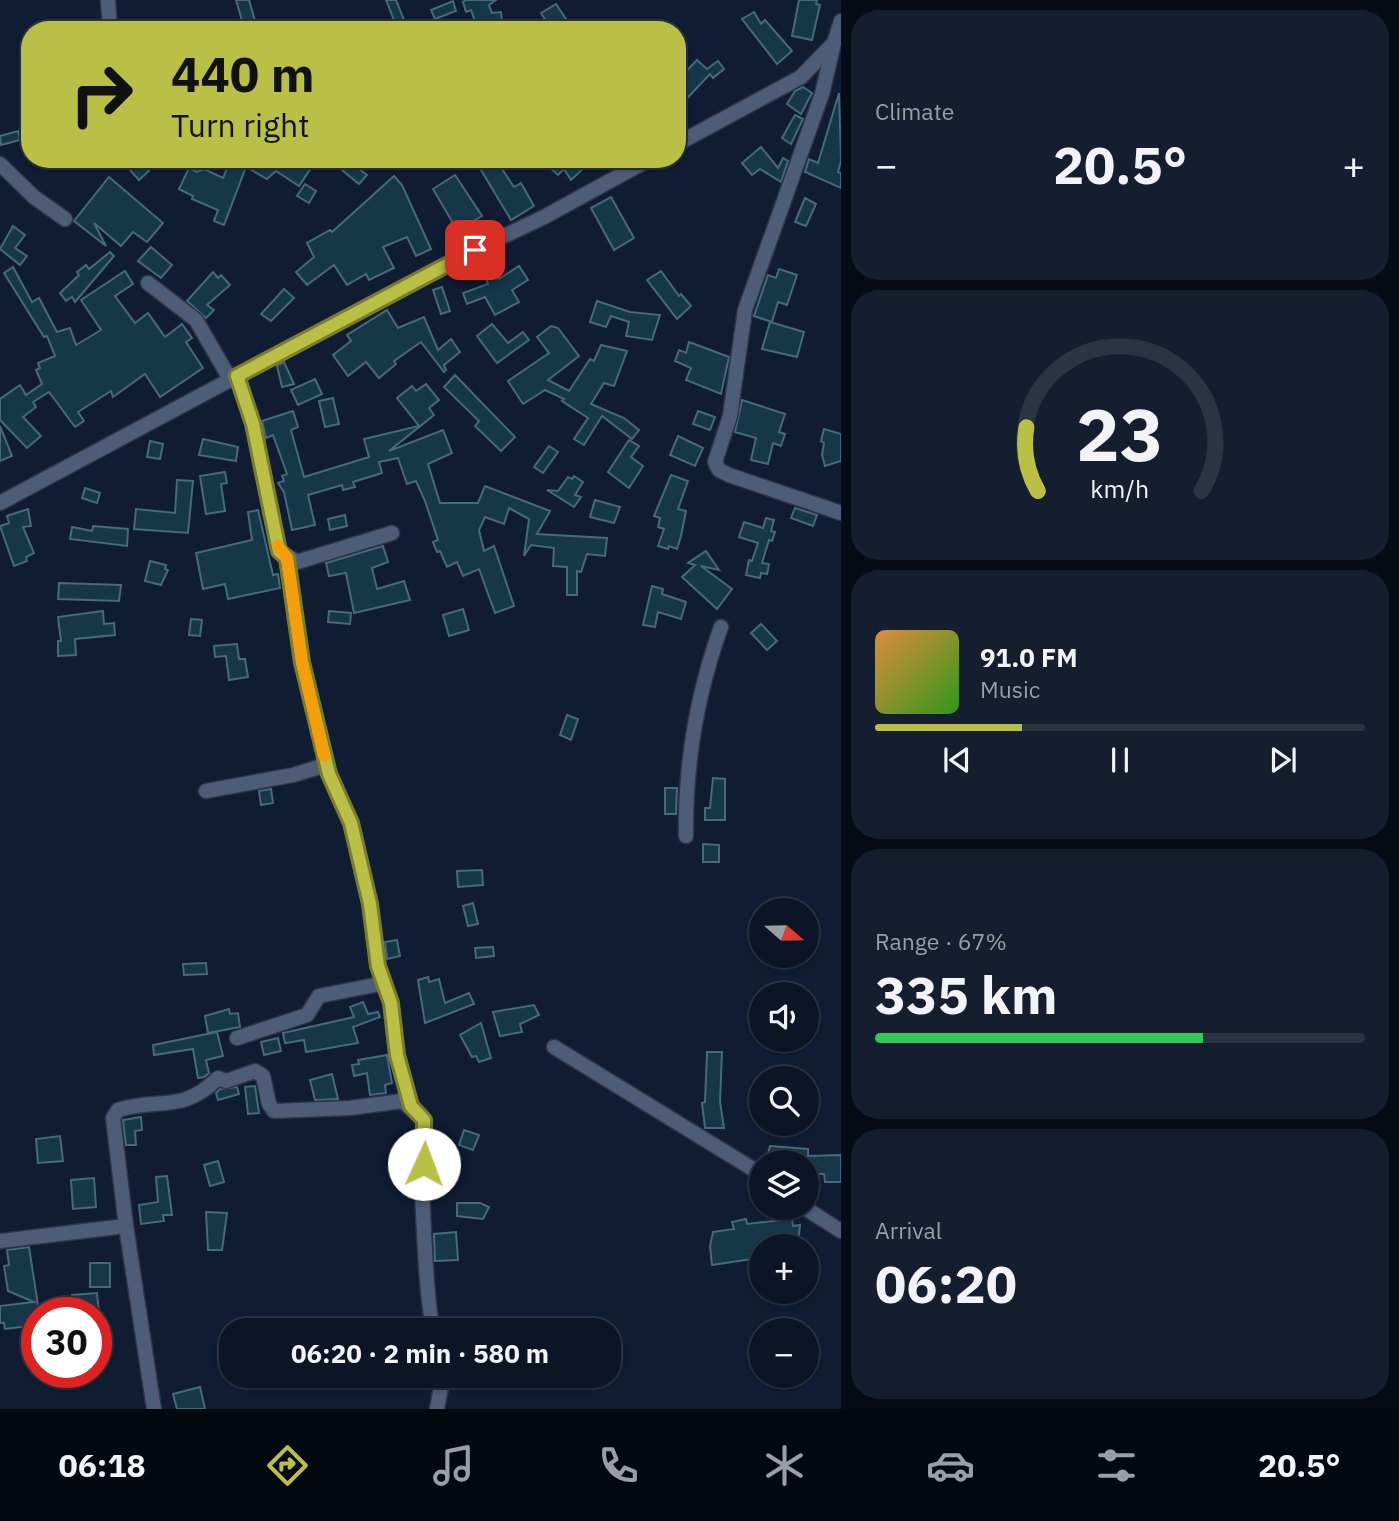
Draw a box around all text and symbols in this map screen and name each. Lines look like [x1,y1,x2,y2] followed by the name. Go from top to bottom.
[171,42,315,105] text: 440 m
[56,49,147,140] icon: right
[875,96,954,126] text: Climate
[171,104,309,146] text: Turn right
[1053,131,1187,198] text: 20.5°
[875,140,898,189] text: −
[1342,140,1365,189] text: +
[445,220,505,280] pin
[456,231,494,269] icon: arrive
[1076,386,1164,481] text: 23
[1091,471,1149,504] text: km/h
[980,640,1078,674] text: 91.0 FM
[980,674,1040,704] text: Music
[938,741,976,779] icon: previous
[1101,741,1139,779] icon: pause
[1264,741,1302,779] icon: next
[749,898,819,968] north arrow
[749,898,819,1388] map controls
[875,926,1007,956] text: Range · 67%
[875,961,1057,1028] text: 335 km
[749,982,819,1052] button: sound
[749,1066,819,1136] button: search
[387,1127,461,1201] position arrow
[749,1150,819,1220] button: layers
[875,1215,942,1245] text: Arrival
[749,1234,819,1304] button: +
[875,1250,1017,1317] text: 06:20
[21,1297,112,1388] speed limit sign: 30
[749,1318,819,1388] button: −
[291,1336,549,1370] text: 06:20 · 2 min · 580 m
[263,1441,312,1490] icon: directions
[429,1441,478,1490] icon: music
[594,1441,643,1490] icon: phone
[760,1441,809,1490] icon: climate
[926,1441,975,1490] icon: car
[1092,1441,1141,1490] icon: filters
[58,1444,146,1486] text: 06:18
[1258,1444,1341,1486] text: 20.5°

